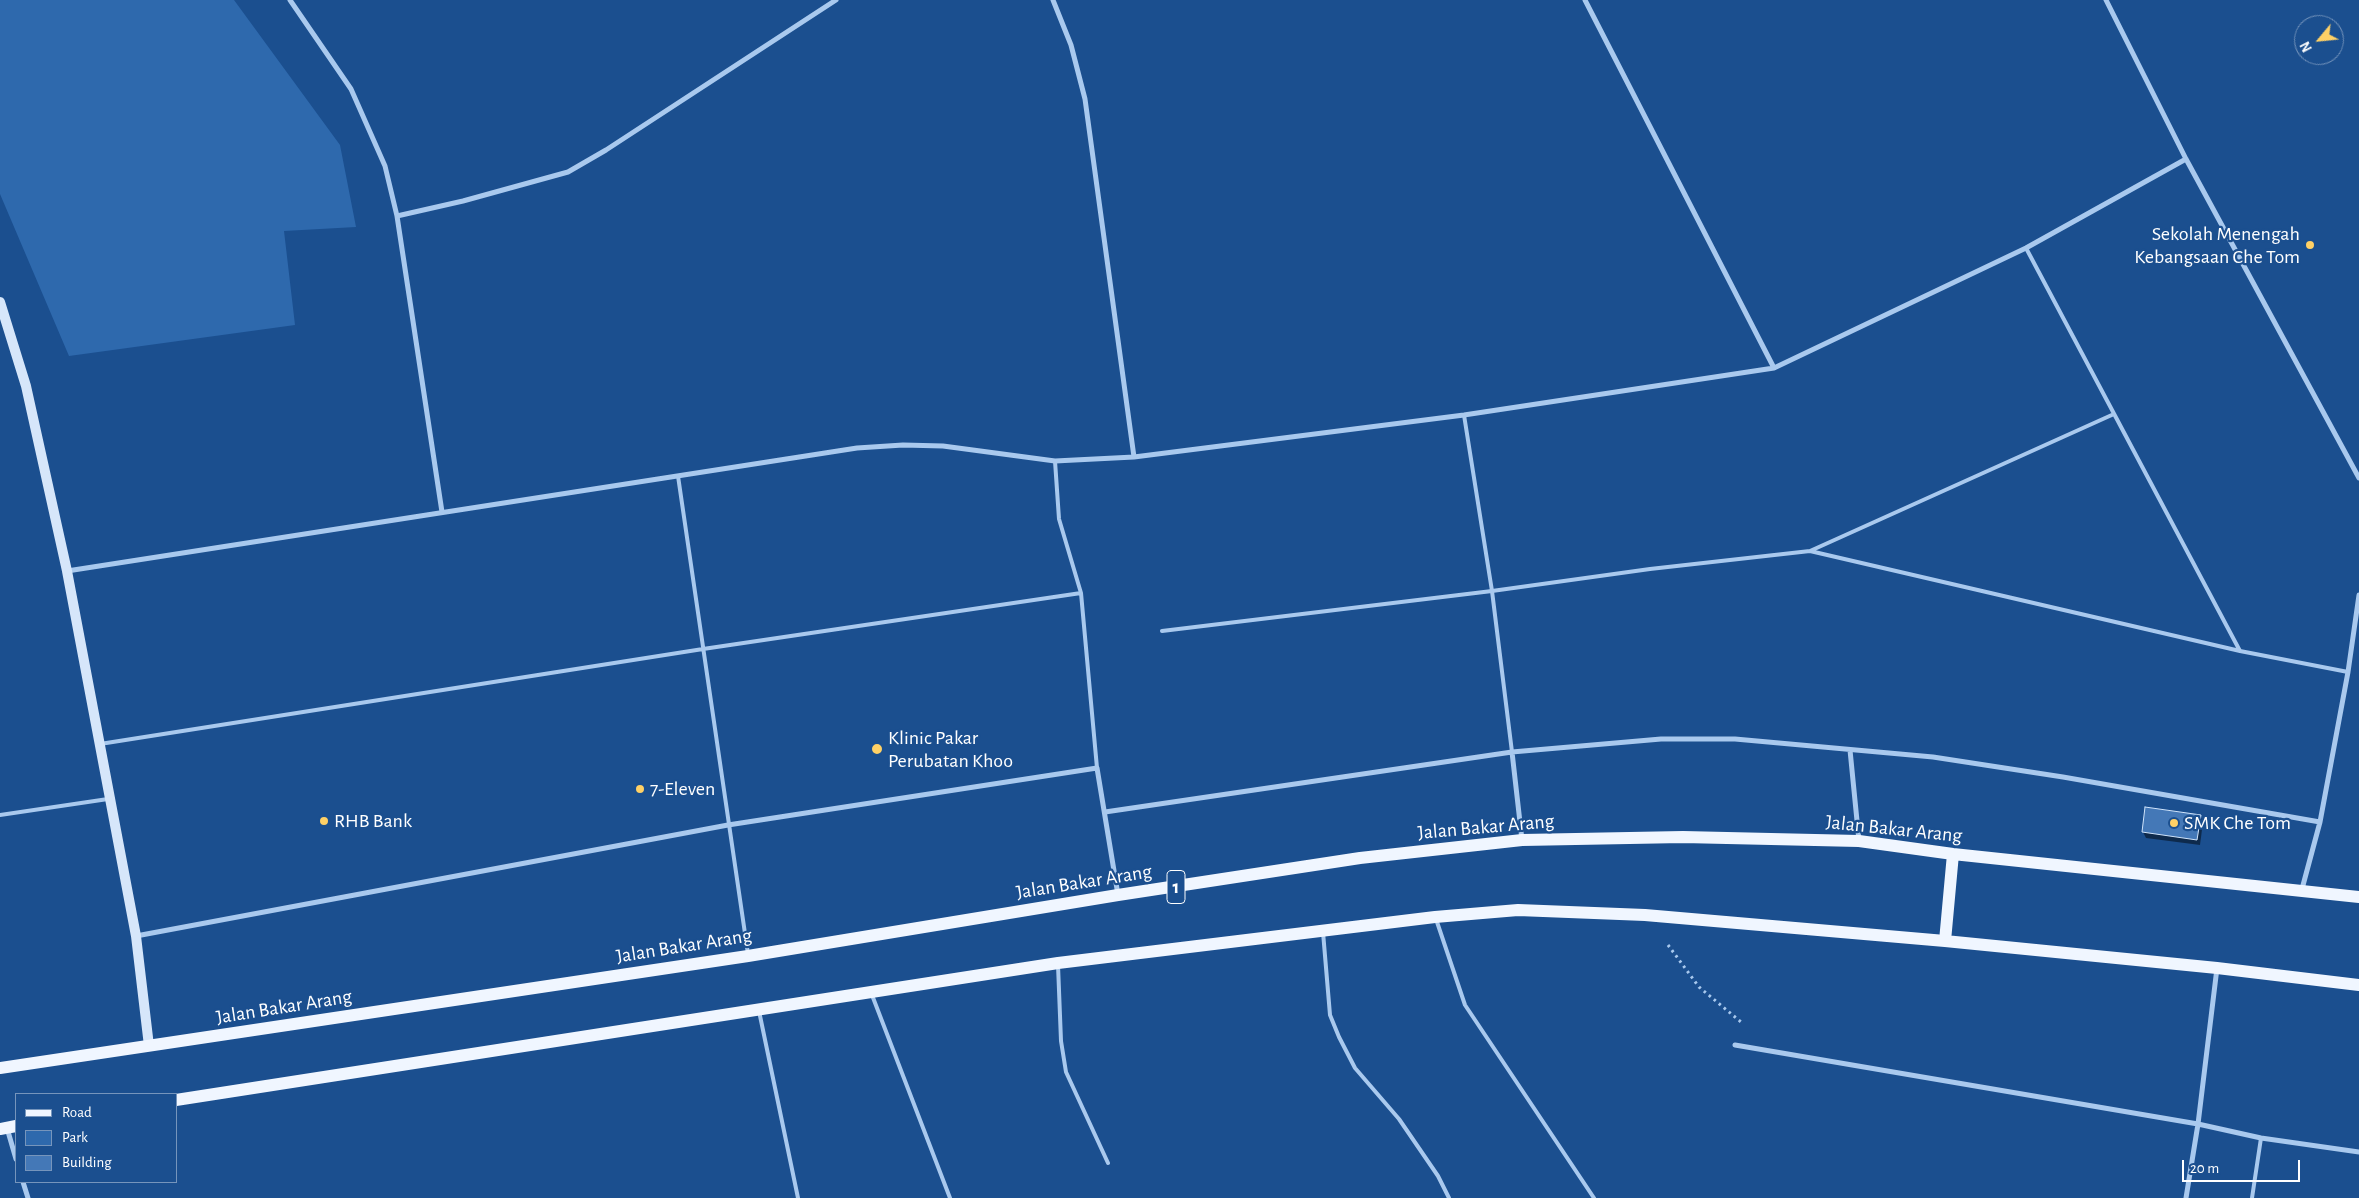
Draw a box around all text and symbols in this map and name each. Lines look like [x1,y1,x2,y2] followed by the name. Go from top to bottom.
[2294,15,2344,65] north arrow
[2298,39,2315,54] text: N
[2134,222,2300,269] place label: Sekolah Menengah Kebangsaan Che Tom
[2304,239,2316,251] marker: Sekolah Menengah Kebangsaan Che Tom
[888,726,1013,773] place label: Klinic Pakar Perubatan Khoo
[870,742,884,756] marker: Klinic Pakar Perubatan Khoo
[650,777,715,801] place label: 7-Eleven
[634,783,646,795] marker: 7-Eleven
[334,809,412,833] place label: RHB Bank
[1417,809,1555,845] street label: Jalan Bakar Arang
[1825,810,1963,848] street label: Jalan Bakar Arang
[2184,811,2291,835] place label: SMK Che Tom
[318,815,330,827] marker: RHB Bank
[2168,817,2180,829] marker: SMK Che Tom
[1015,859,1153,905] street label: Jalan Bakar Arang
[1167,870,1185,904] road number: 1
[615,923,753,969] street label: Jalan Bakar Arang
[215,984,353,1030] street label: Jalan Bakar Arang
[15,1093,178,1183] legend
[62,1105,92,1120] text: Road
[62,1130,88,1145] text: Park
[2184,1150,2302,1182] scale bar
[62,1155,112,1170] text: Building
[2190,1161,2219,1176] text: 20 m

